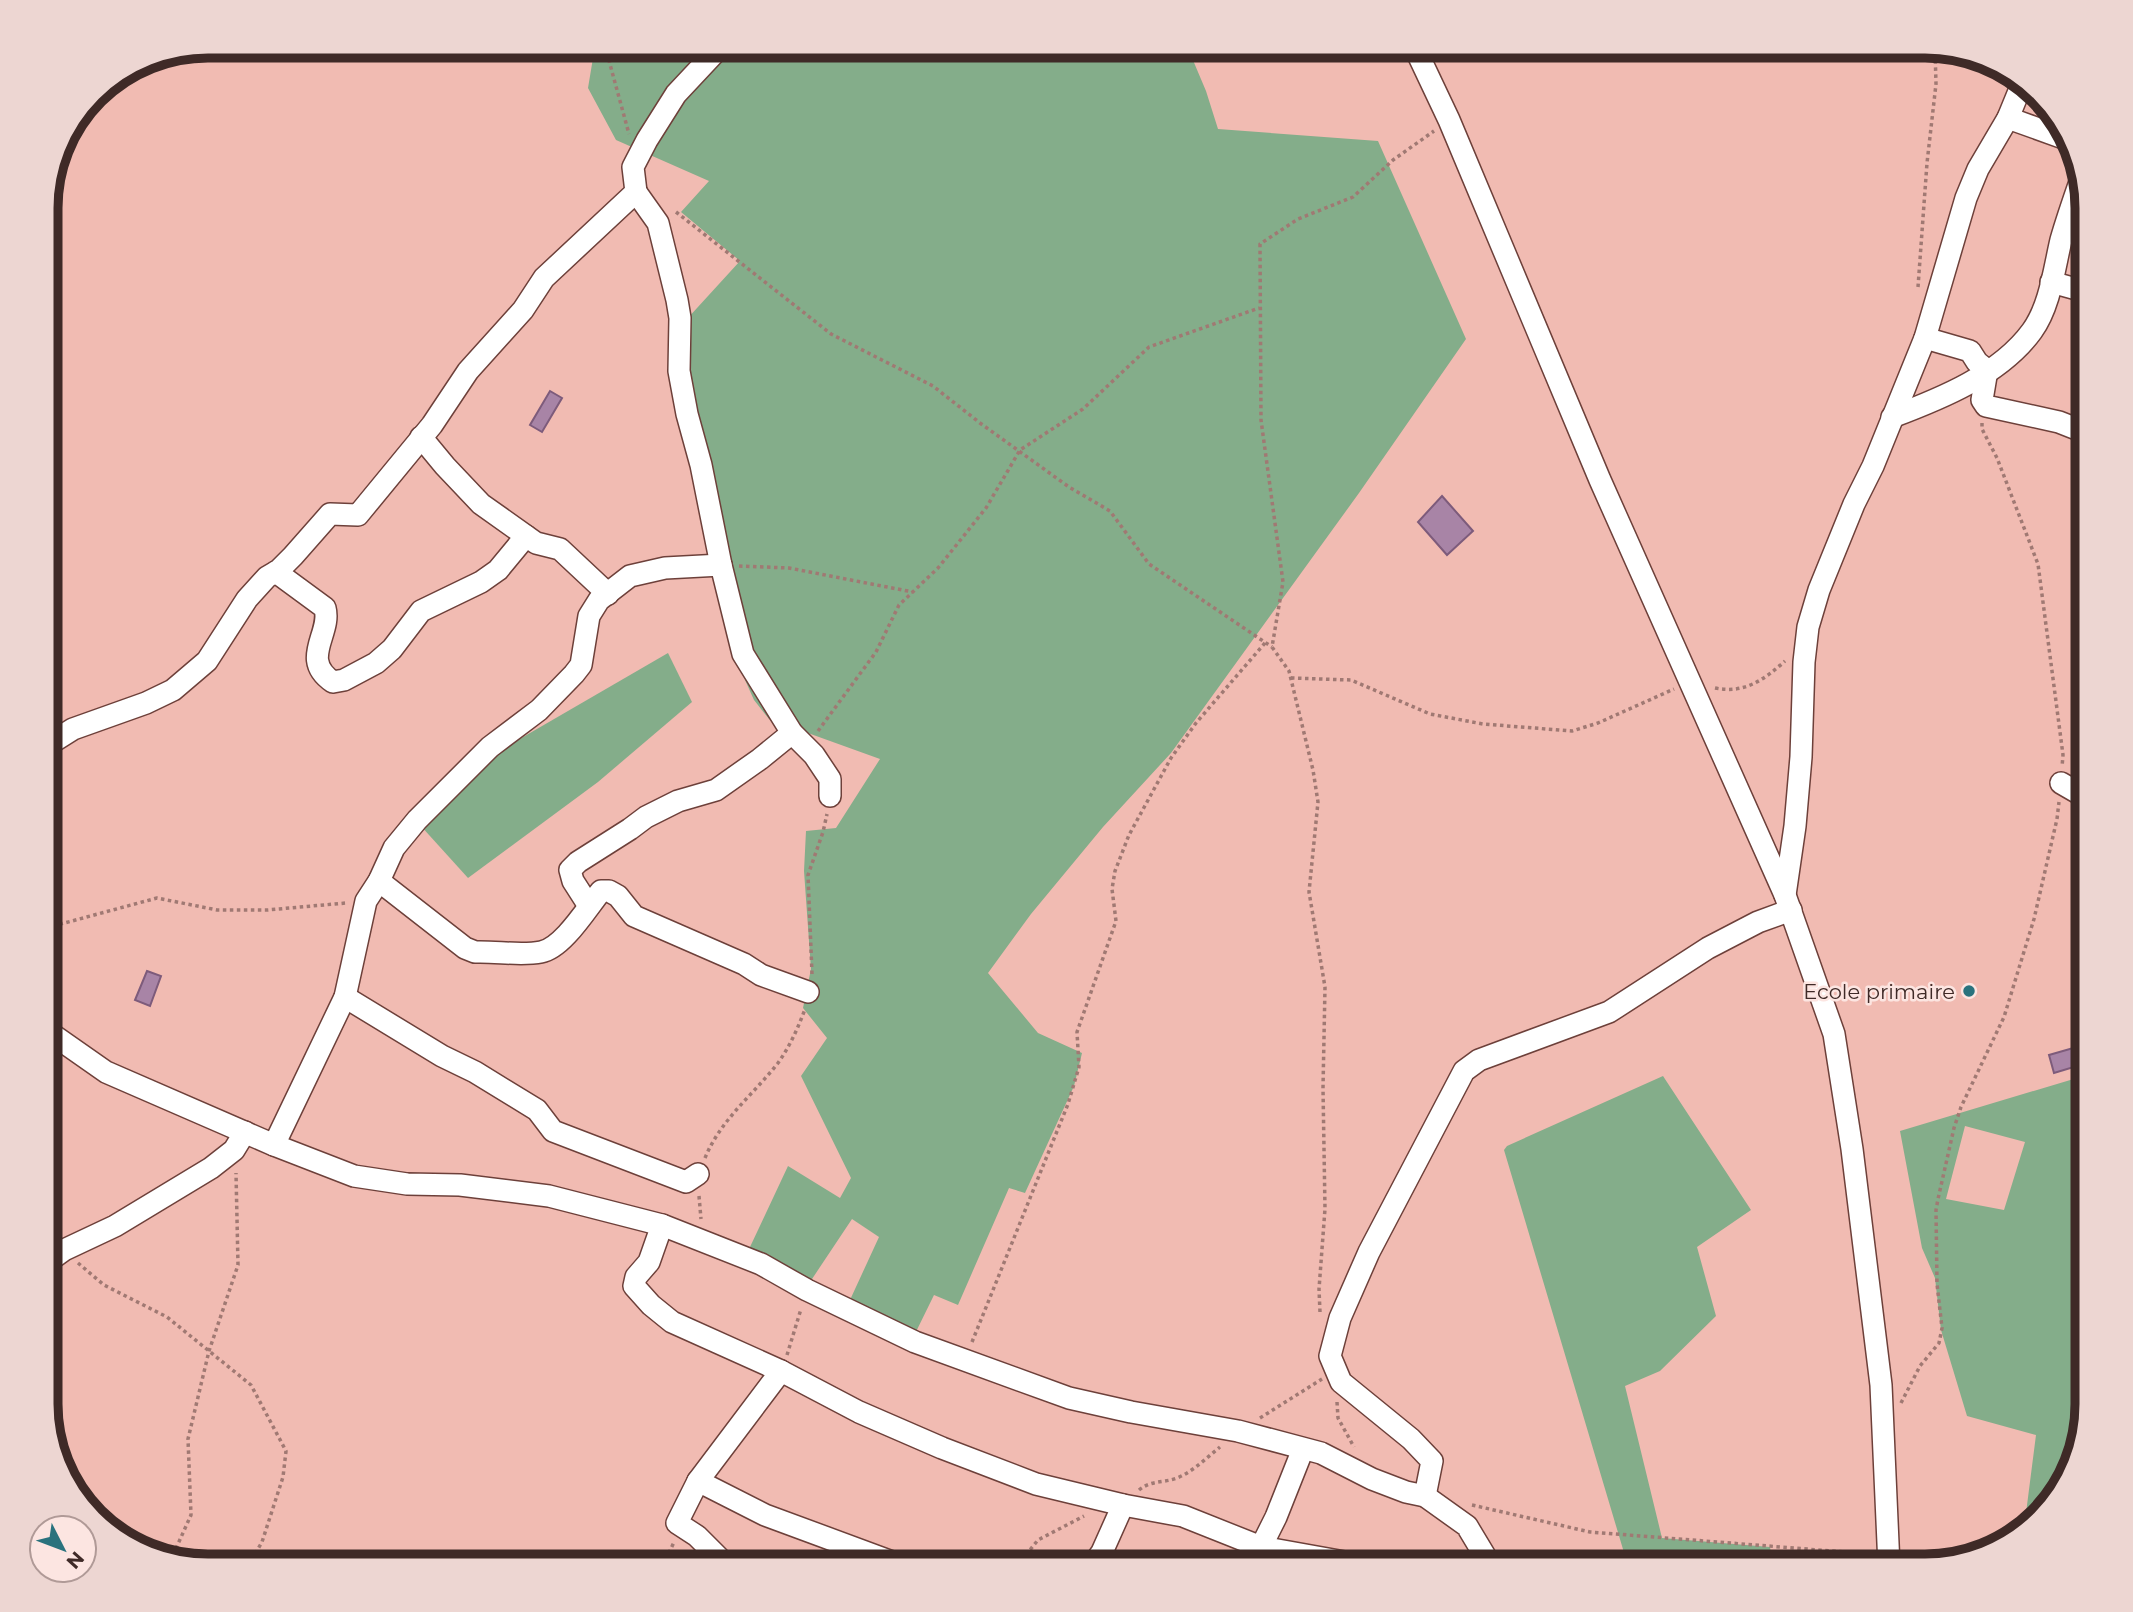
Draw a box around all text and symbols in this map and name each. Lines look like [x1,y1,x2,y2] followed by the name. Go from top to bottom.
[1803,979,1955,1004] place label: Ecole primaire
[1961,983,1977,999] marker: Ecole primaire
[28,1514,98,1584] north arrow
[62,1547,89,1573] text: N

